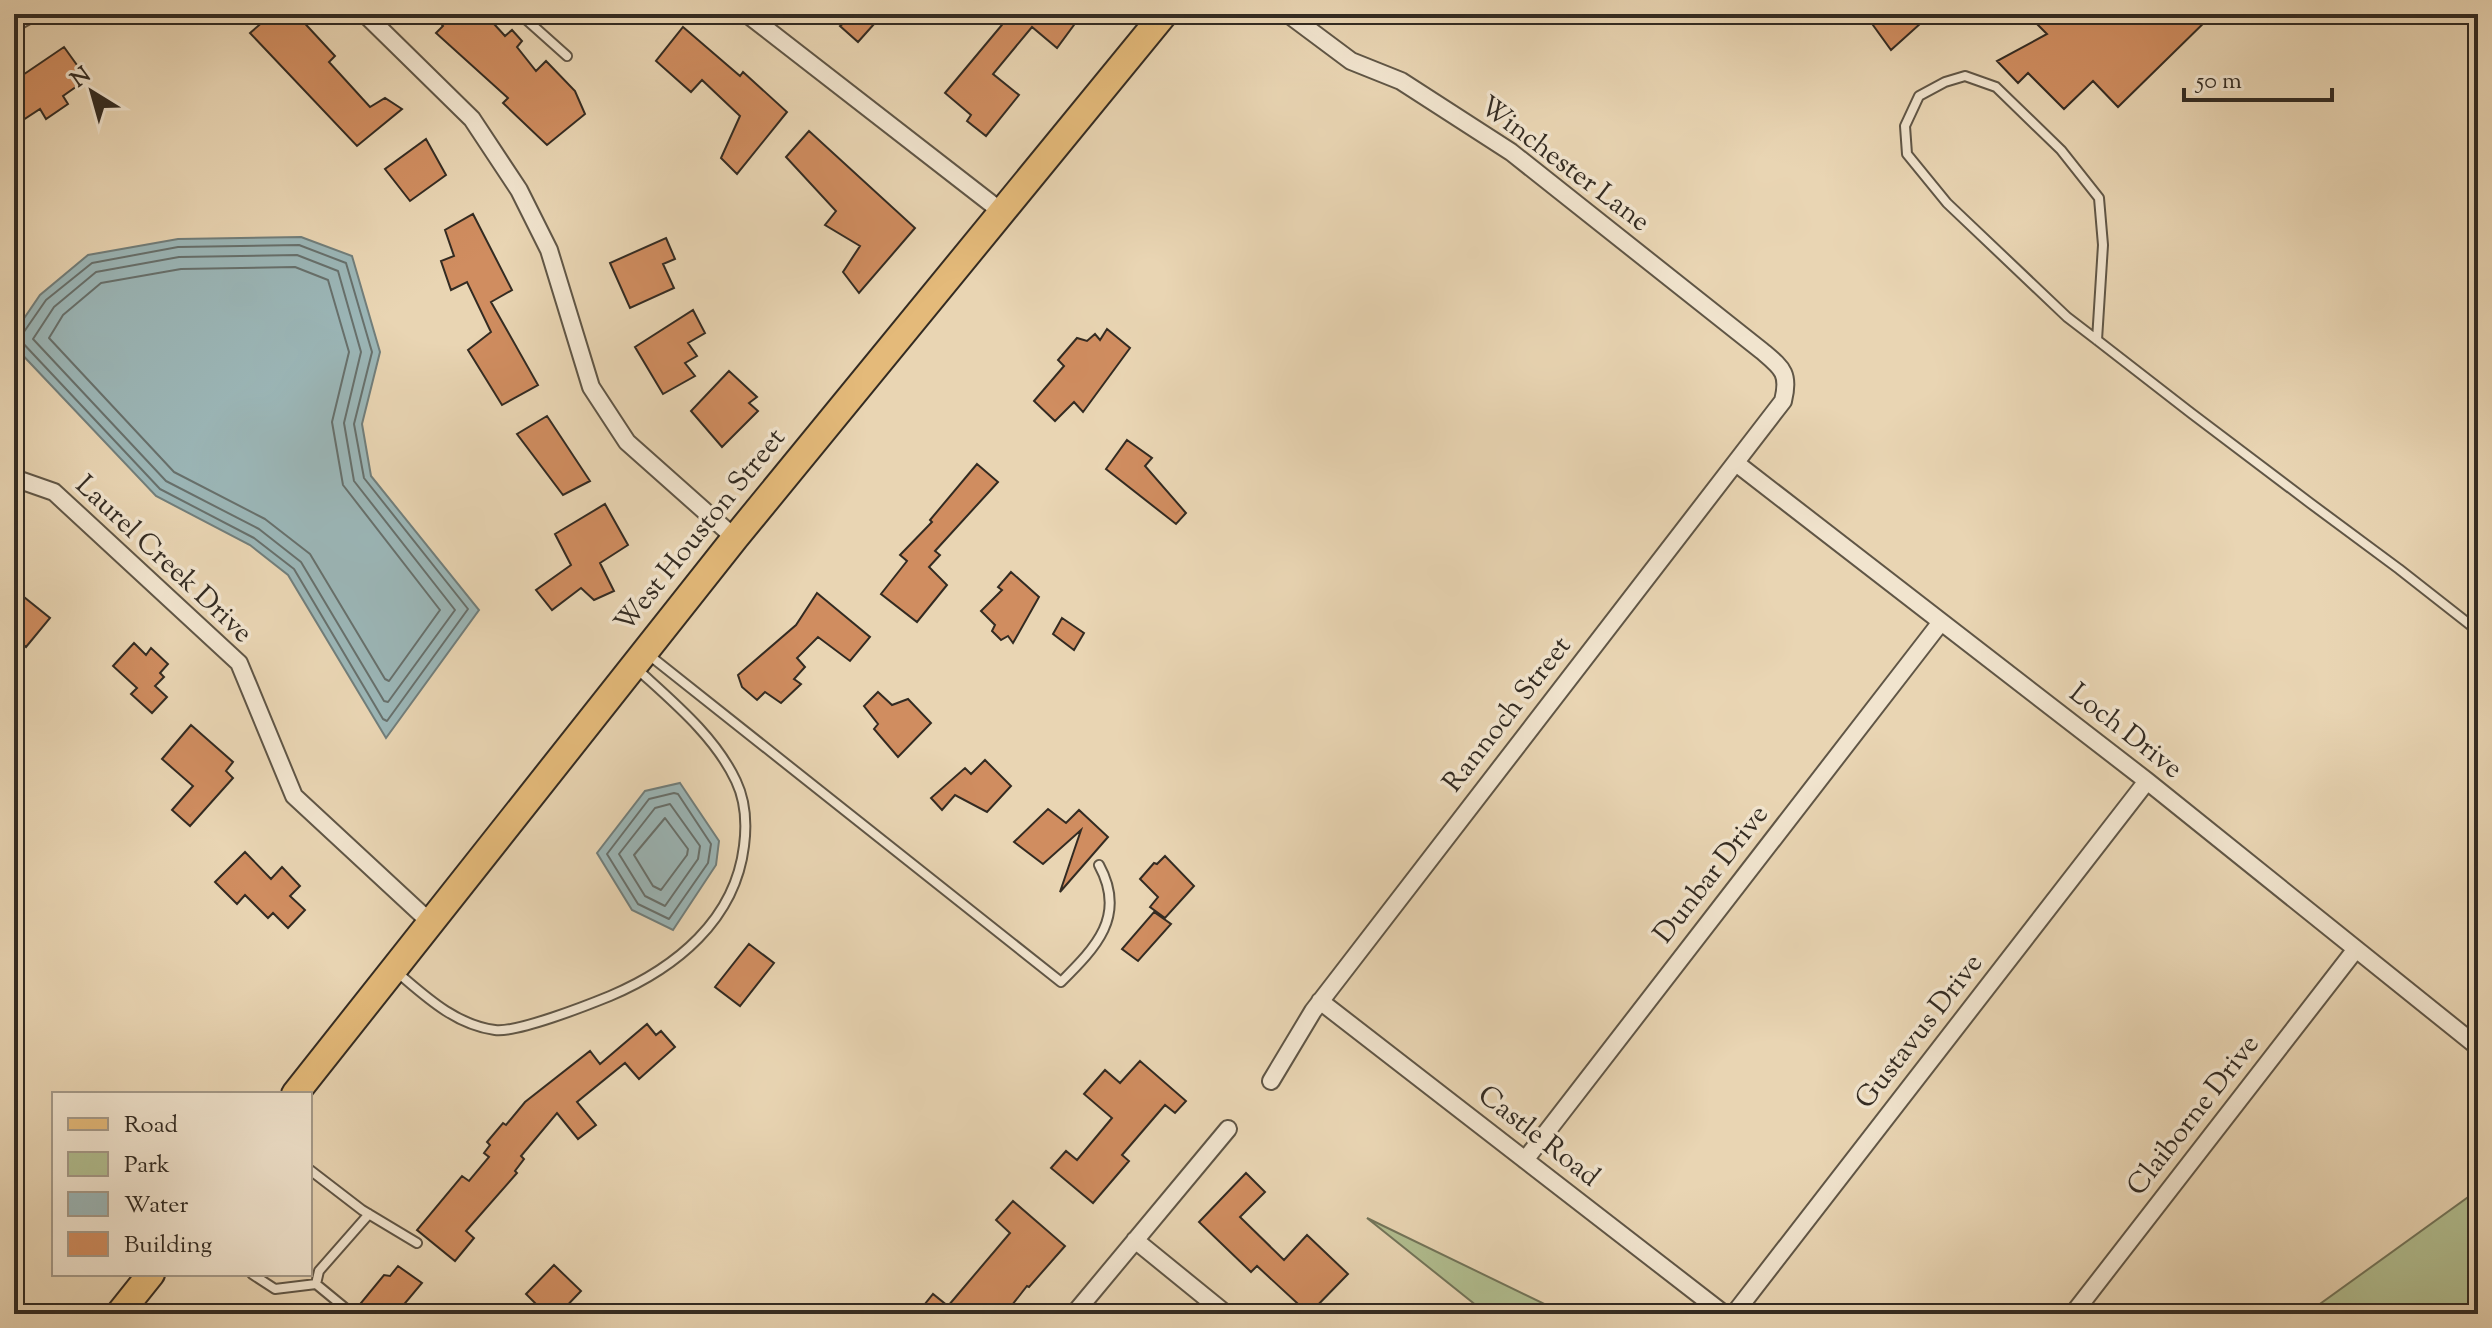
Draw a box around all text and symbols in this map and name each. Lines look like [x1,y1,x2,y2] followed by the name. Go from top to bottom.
[52,52,132,132] north arrow
[2184,52,2332,102] scale bar
[65,60,99,96] text: N
[2194,65,2242,99] text: 50 m
[1470,87,1658,243] street label: Winchester Lane
[606,420,796,642] street label: West Houston Street
[65,467,261,653] street label: Laurel Creek Drive
[1434,628,1582,802] street label: Rannoch Street
[2060,675,2190,789] street label: Loch Drive
[1645,797,1779,953] street label: Dunbar Drive
[1847,946,1993,1118] street label: Gustavus Drive
[2118,1027,2270,1205] street label: Claiborne Drive
[1468,1077,1608,1198] street label: Castle Road
[52,1092,312,1276] legend
[124,1109,178,1143] text: Road
[124,1149,170,1183] text: Park
[124,1189,188,1223] text: Water
[124,1229,213,1263] text: Building

